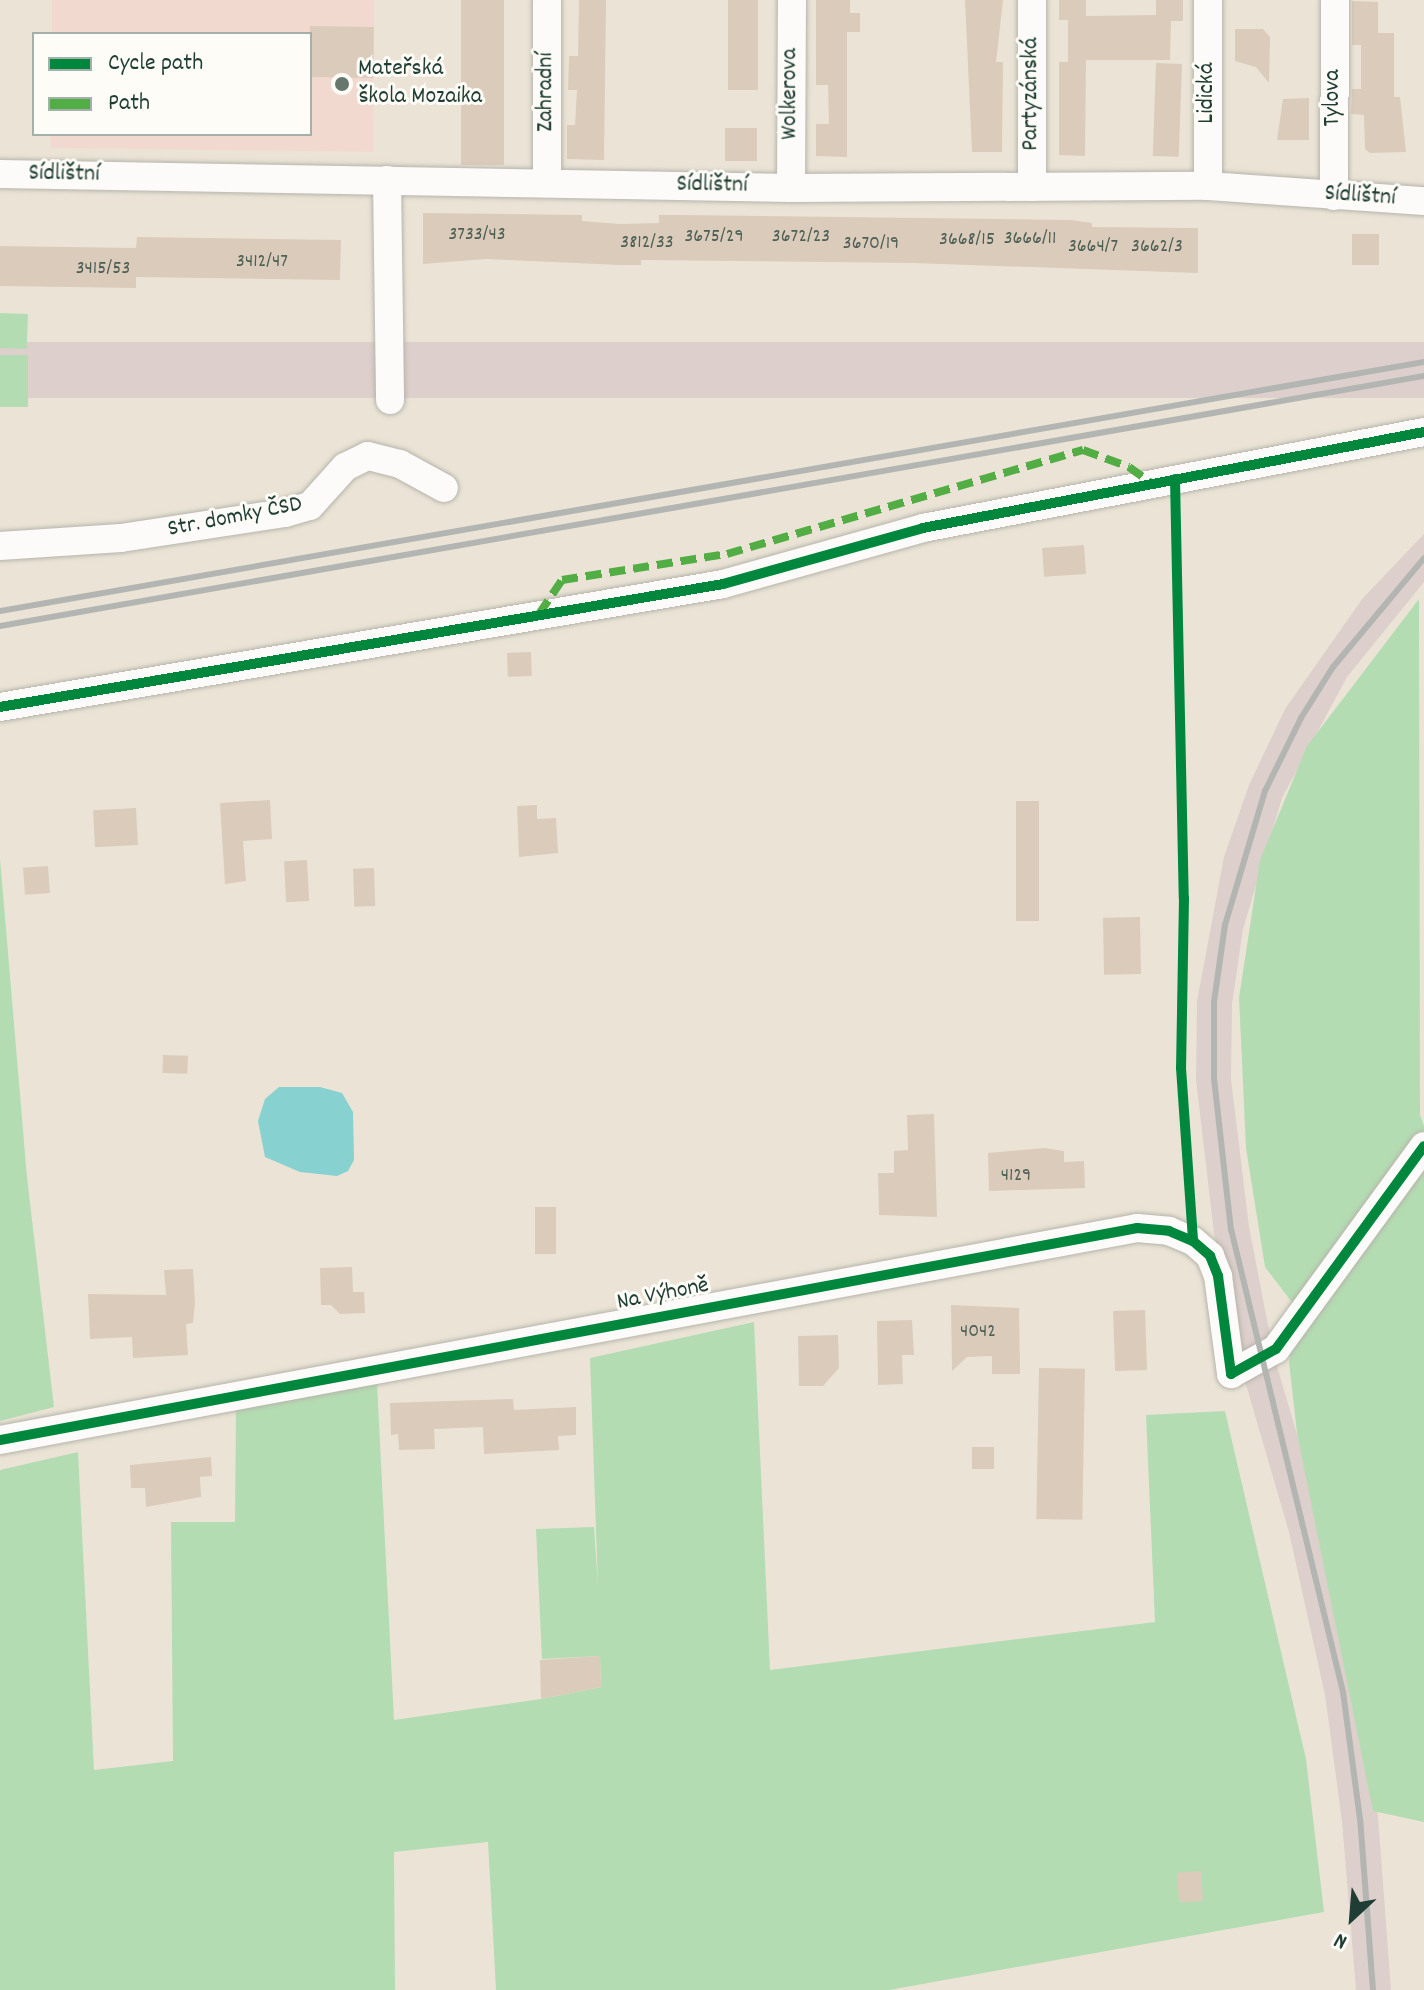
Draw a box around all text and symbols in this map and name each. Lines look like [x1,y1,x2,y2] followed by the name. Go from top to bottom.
[32,32,312,136] legend
[1018,37,1046,151] street label: Partyzánská
[108,47,203,81] text: Cycle path
[777,48,805,140] street label: Wolkerova
[533,52,561,132] street label: Zahradní
[358,56,482,112] place label: Mateřská škola Mozaika
[1194,62,1222,124] street label: Lidická
[1320,70,1348,126] street label: Tylova
[333,75,351,93] marker: Mateřská škola Mozaika
[108,87,150,121] text: Path
[28,160,100,190] street label: Sídlištní
[676,171,748,201] street label: Sídlištní
[1324,180,1396,214] street label: Sídlištní
[448,223,506,247] house number: 3733/43
[684,225,744,249] house number: 3675/29
[772,225,830,249] house number: 3672/23
[1004,227,1056,251] house number: 3666/11
[939,228,995,252] house number: 3668/15
[620,231,674,255] house number: 3812/33
[843,232,899,256] house number: 3670/19
[1068,235,1118,259] house number: 3664/7
[1131,235,1183,259] house number: 3662/3
[236,250,288,274] house number: 3412/47
[76,257,130,281] house number: 3415/53
[165,491,305,545] street label: Str. domky ČSD
[1001,1164,1031,1188] house number: 4129
[615,1272,711,1318] street label: Na Výhoně
[960,1320,996,1344] house number: 4042
[1312,1878,1392,1958] north arrow
[1330,1924,1353,1956] text: N

